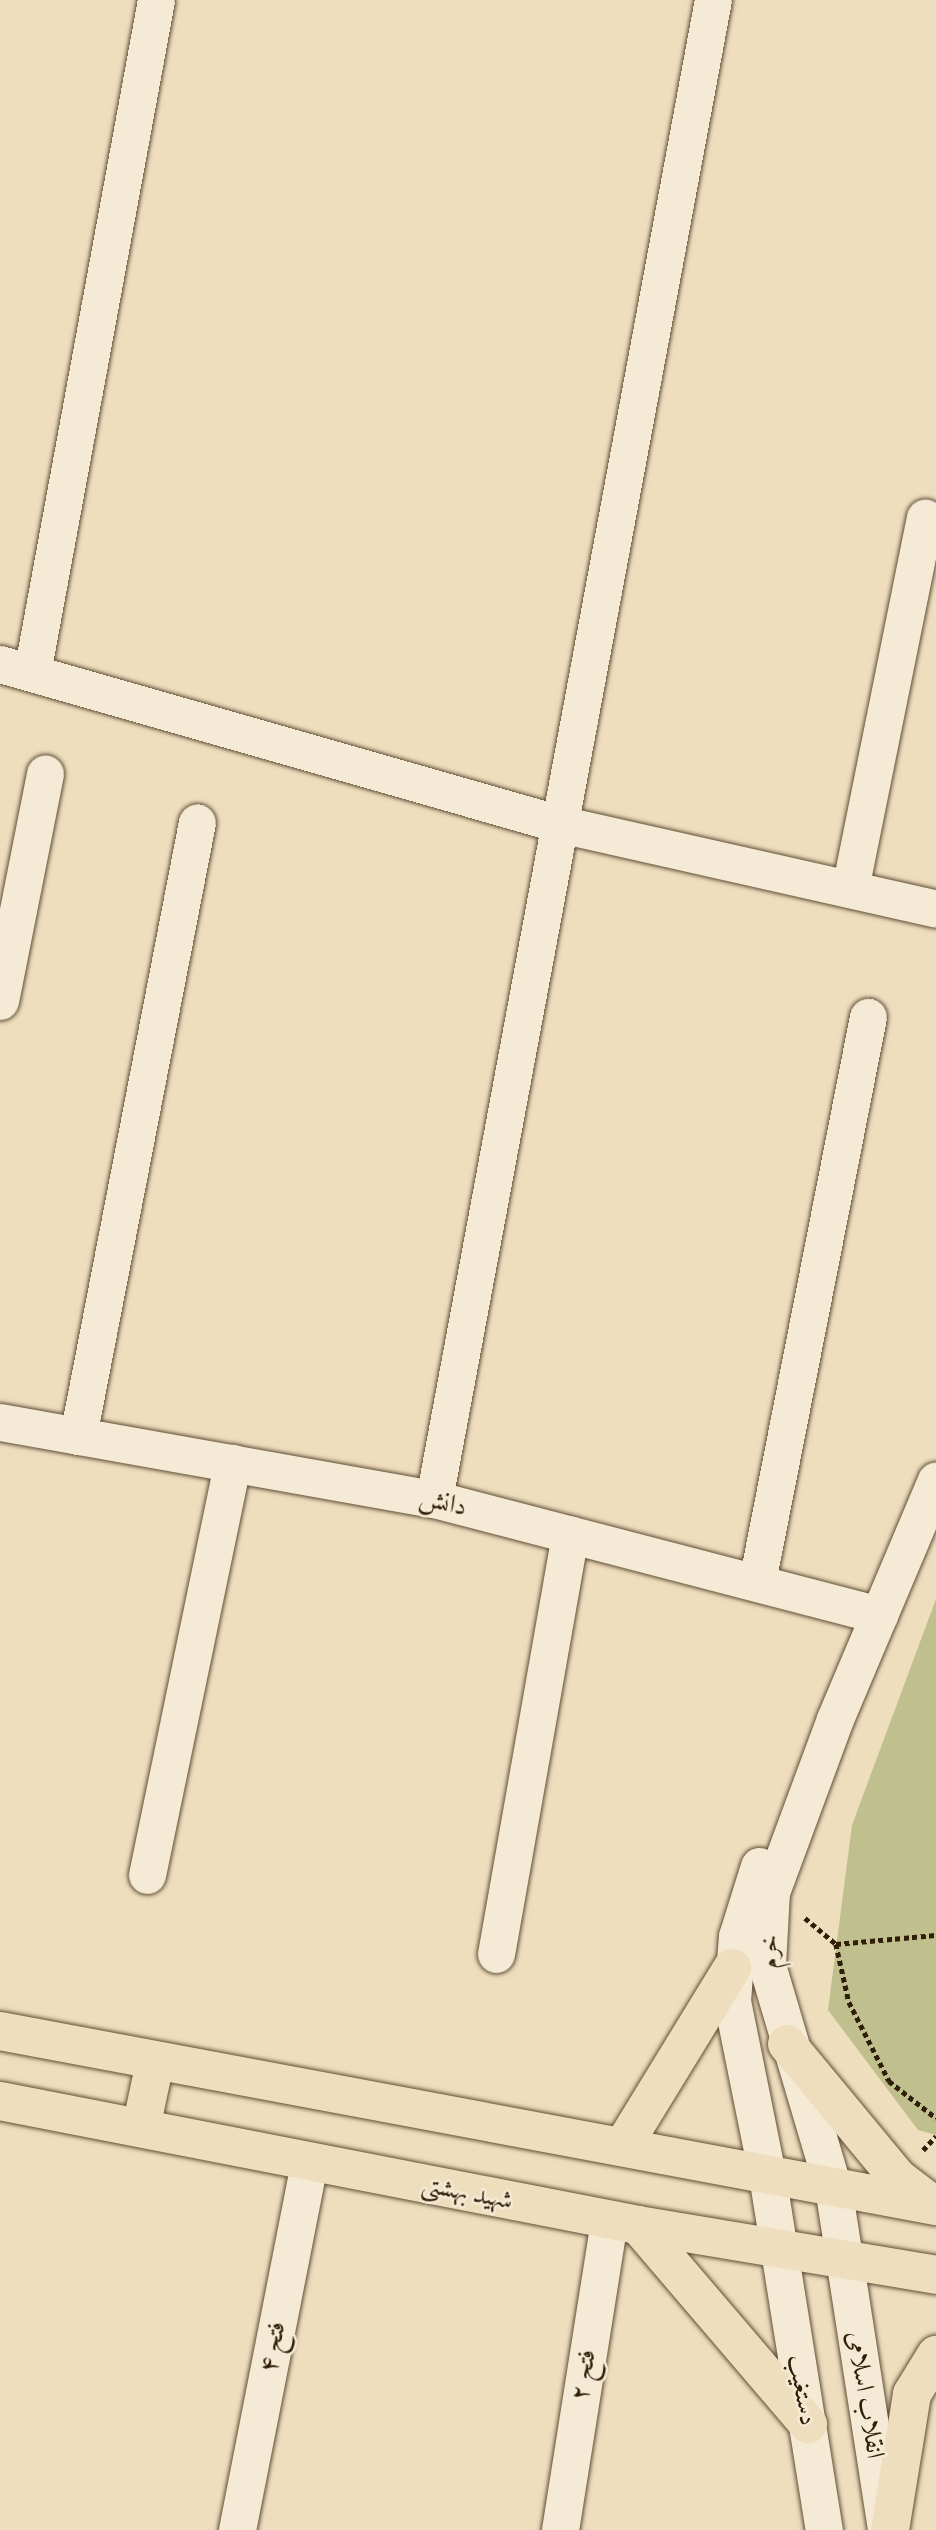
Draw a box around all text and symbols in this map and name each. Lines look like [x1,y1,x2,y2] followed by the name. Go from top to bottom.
[416,1482,470,1524] street label: دانش
[754,1934,786,1970] street label: خرم
[419,2169,515,2217] street label: شهید بهشتی
[253,2319,293,2375] street label: فتح ۴
[840,2329,890,2461] street label: انقلاب اسلامی
[565,2347,603,2403] street label: فتح ۲
[780,2352,824,2428] street label: دستغیب

